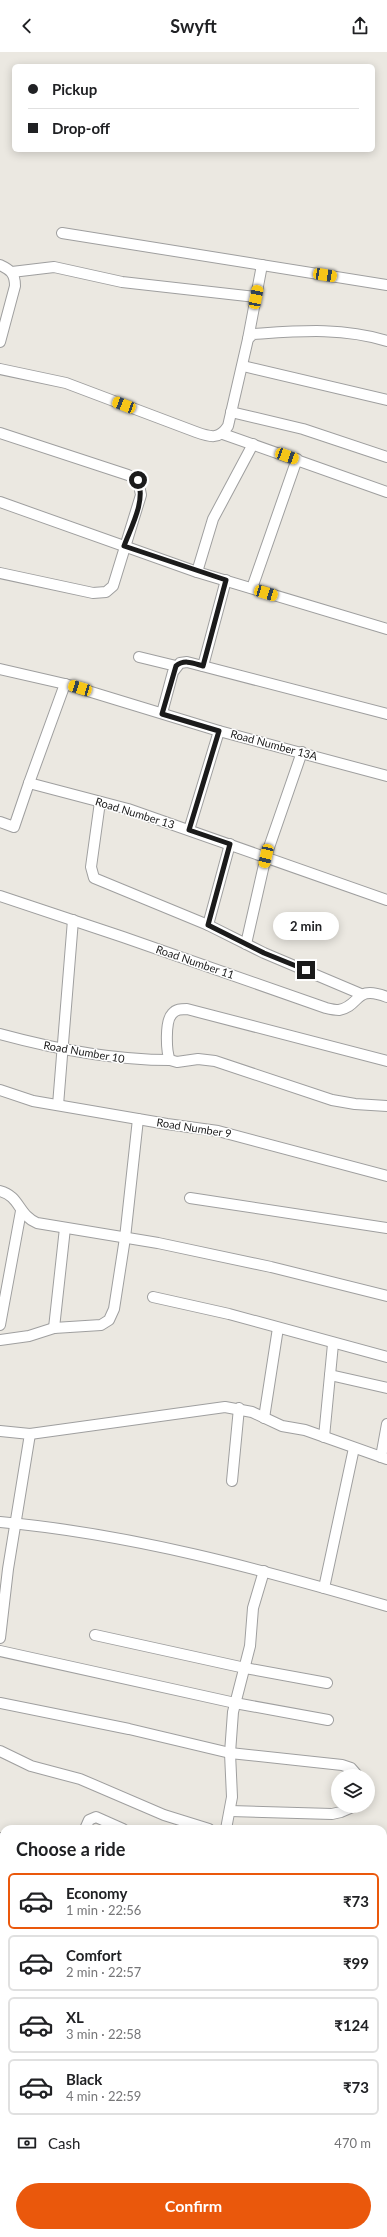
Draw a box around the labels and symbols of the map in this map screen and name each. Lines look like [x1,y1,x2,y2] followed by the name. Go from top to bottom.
[312,267,338,283] car
[248,284,264,310] car
[111,395,137,415] car
[274,446,300,466] car
[129,471,147,489] route start
[253,584,279,602] car
[67,679,93,697] car
[229,727,320,763] street label: Road Number 13A
[94,794,176,831] street label: Road Number 13
[257,843,275,869] car
[273,912,339,940] callout: 2 min
[154,942,236,981] street label: Road Number 11
[297,961,315,979] route end
[43,1038,126,1065] street label: Road Number 10
[156,1115,232,1140] street label: Road Number 9

